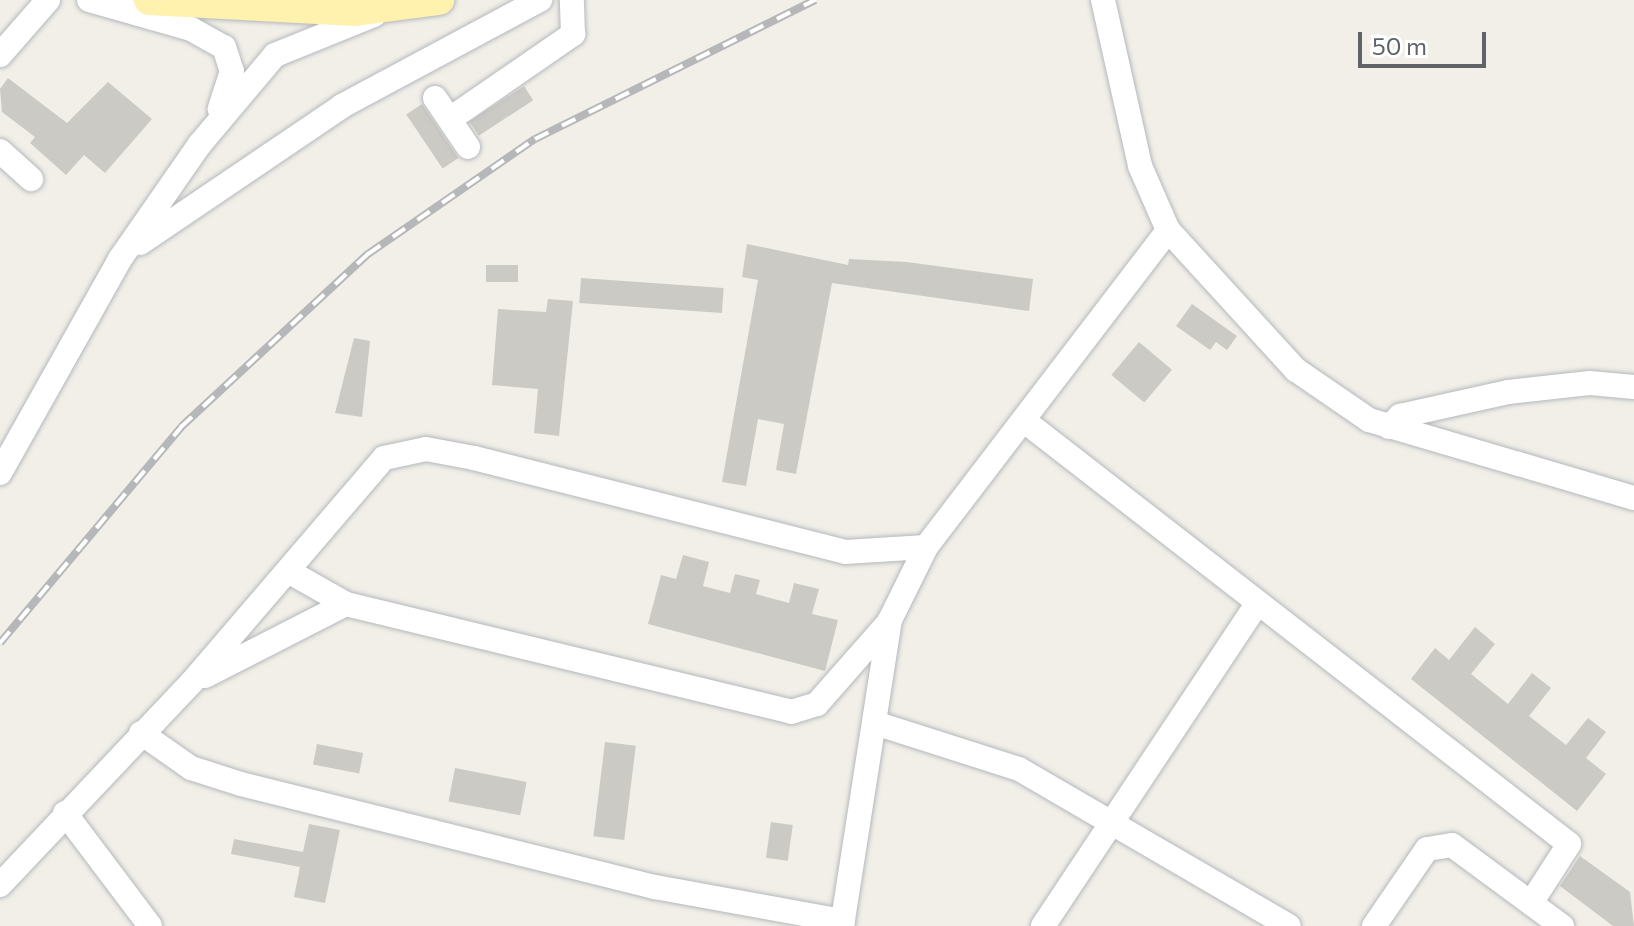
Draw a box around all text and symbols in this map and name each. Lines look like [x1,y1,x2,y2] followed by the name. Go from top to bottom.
[1362,16,1490,66] scale bar
[1372,31,1427,60] text: 50 m

